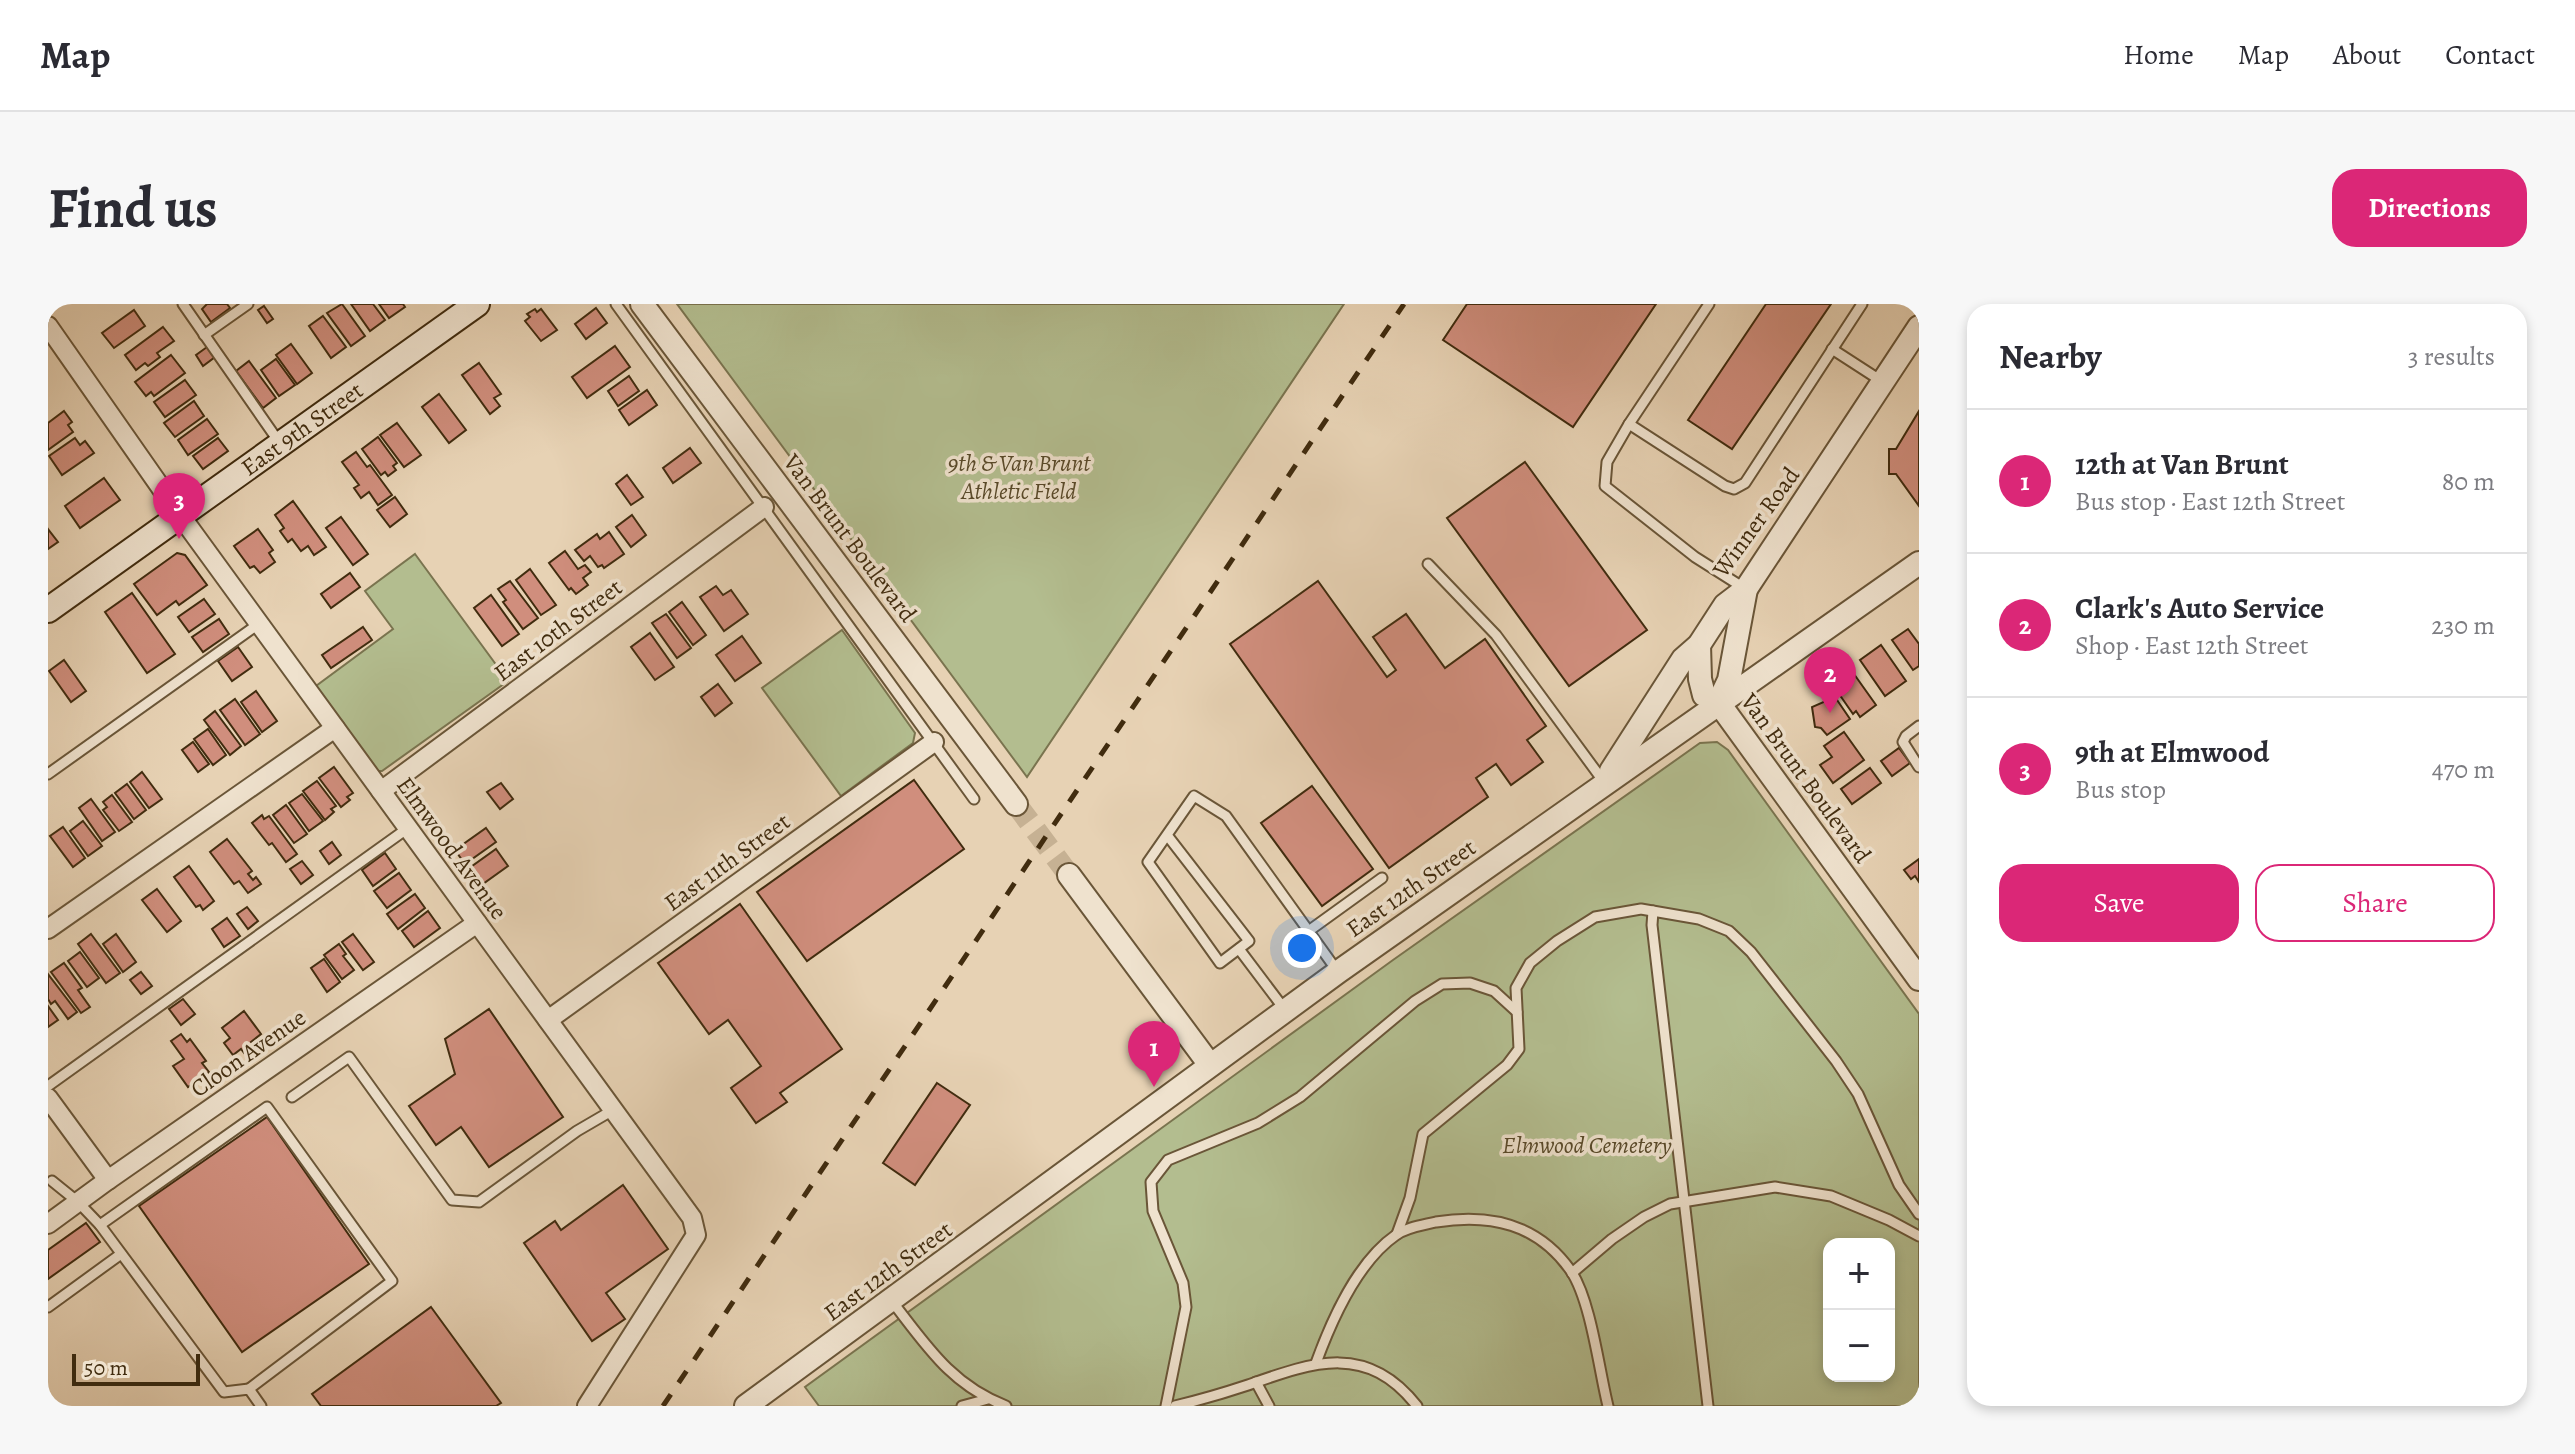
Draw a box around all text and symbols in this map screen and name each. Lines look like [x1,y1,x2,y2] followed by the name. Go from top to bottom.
[40,29,110,81] text: Map
[2123,36,2194,74] text: Home
[2238,36,2289,74] text: Map
[2333,36,2401,74] text: About
[2445,36,2535,74] text: Contact
[2332,169,2527,247] button: Directions
[48,170,218,246] text: Find us
[1999,333,2102,380] text: Nearby
[2408,339,2495,374] text: 3 results
[235,374,369,483] street label: East 9th Street
[2075,444,2289,484] text: 12th at Van Brunt
[776,447,924,629] street label: Van Brunt Boulevard
[948,447,1091,507] park label: 9th & Van Brunt Athletic Field
[1705,460,1807,584] street label: Winner Road
[2020,464,2030,499] text: 1
[2442,464,2495,499] text: 80 m
[153,473,205,539] pin: 3
[2075,484,2345,519] text: Bus stop · East 12th Street
[487,571,629,689] street label: East 10th Street
[2075,588,2324,628] text: Clark's Auto Service
[2019,608,2031,643] text: 2
[2431,608,2495,643] text: 230 m
[2075,628,2308,663] text: Shop · East 12th Street
[1804,647,1856,713] pin: 2
[1733,686,1879,870] street label: Van Brunt Boulevard
[2075,732,2269,772] text: 9th at Elmwood
[2019,752,2031,787] text: 3
[2432,752,2495,787] text: 470 m
[389,770,515,926] street label: Elmwood Avenue
[2075,772,2166,807] text: Bus stop
[658,805,796,918] street label: East 11th Street
[1340,831,1482,945] street label: East 12th Street
[1999,864,2239,942] button: Save
[2255,864,2495,942] button: Share
[1282,928,1322,968] your location
[184,1001,312,1105] street label: Cloon Avenue
[1128,1021,1180,1087] pin: 1
[1502,1129,1672,1161] park label: Elmwood Cemetery
[817,1214,959,1328] street label: East 12th Street
[1823,1238,1895,1382] map controls
[1823,1238,1895,1310] button: +
[1823,1310,1895,1382] button: −
[72,1350,200,1386] scale bar
[84,1353,128,1383] text: 50 m

